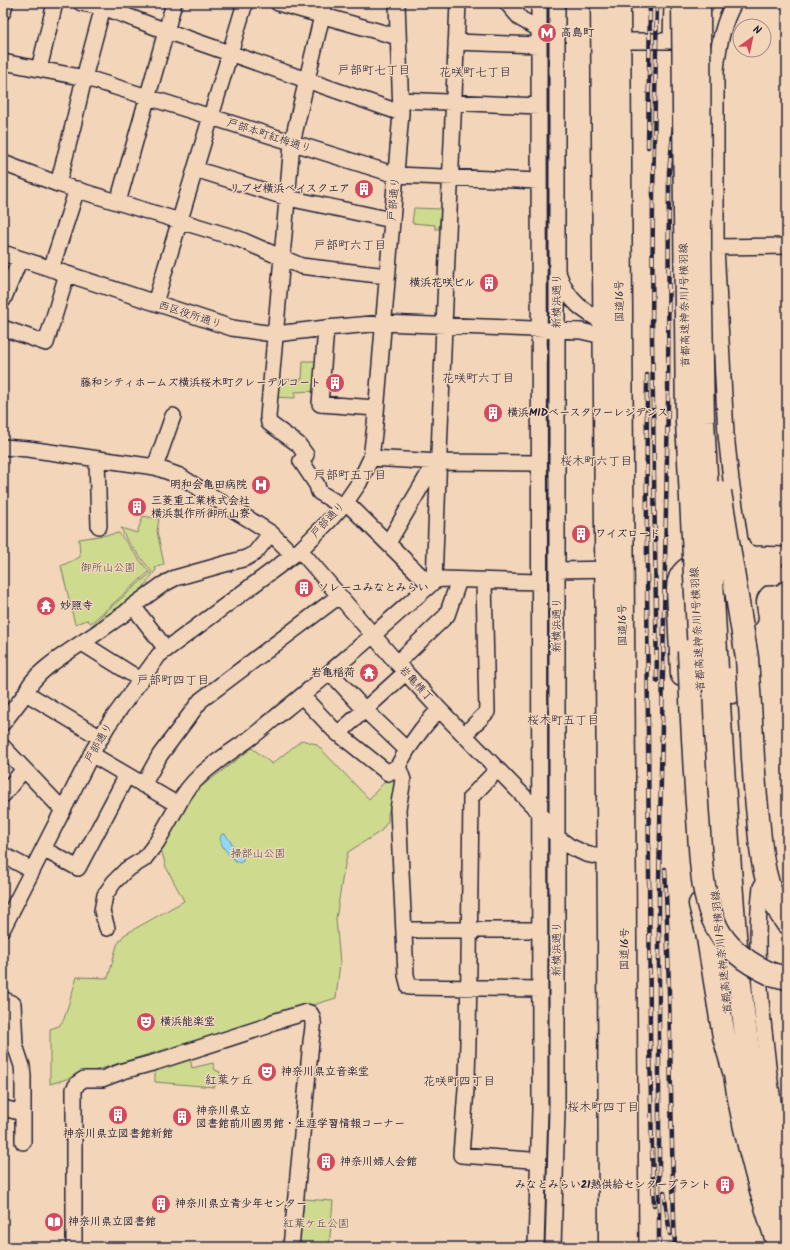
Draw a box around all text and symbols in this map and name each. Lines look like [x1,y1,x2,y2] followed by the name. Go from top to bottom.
[732,18,772,58] north arrow
[749,21,765,40] text: N
[536,22,558,44] metro station icon: 高島町
[561,24,595,42] place label: 高島町
[338,61,410,80] district label: 戸部町七丁目
[439,63,511,82] district label: 花咲町七丁目
[224,114,314,158] street label: 戸部本町紅梅通り
[383,176,405,222] street label: 戸部通り
[353,178,375,200] building icon: リブゼ横浜ベイスクエア
[229,180,350,198] place label: リブゼ横浜ベイスクエア
[314,236,386,255] district label: 戸部町六丁目
[675,243,695,367] street label: 首都高速神奈川1号横羽線
[478,272,500,294] building icon: 横浜花咲ビル
[409,274,475,292] place label: 横浜花咲ビル
[548,274,566,329] street label: 新横浜通り
[611,280,629,322] street label: 国道16号
[156,296,224,334] street label: 西区役所通り
[442,369,514,388] district label: 花咲町六丁目
[324,372,346,394] building icon: 藤和シティホームズ横浜桜木町クレーデルコート
[80,374,321,392] place label: 藤和シティホームズ横浜桜木町クレーデルコート
[482,402,504,424] building icon: 横浜MIDベースタワーレジデンス
[507,404,668,422] place label: 横浜MIDベースタワーレジデンス
[560,452,632,471] district label: 桜木町六丁目
[314,466,386,485] district label: 戸部町五丁目
[250,474,272,496] hospital icon: 明和会亀田病院
[170,476,247,494] place label: 明和会亀田病院
[151,492,250,523] place label: 三菱重工業株式会社 横浜製作所御所山寮
[126,496,148,518] building icon: 三菱重工業株式会社 横浜製作所御所山寮
[306,498,350,542] street label: 戸部通り
[570,523,592,545] building icon: ワイズロード
[595,525,660,543] place label: ワイズロード
[81,559,136,577] park label: 御所山公園
[686,566,710,692] street label: 首都高速神奈川1号横羽線
[293,577,315,599] building icon: ソレーユみなとみらい
[318,579,428,597] place label: ソレーユみなとみらい
[35,595,57,617] temple icon: 妙照寺
[60,597,93,615] place label: 妙照寺
[548,598,566,653] street label: 新横浜通り
[614,604,632,646] street label: 国道16号
[358,662,380,684] temple icon: 岩亀稲荷
[394,662,438,706] street label: 岩亀横丁
[311,664,355,682] place label: 岩亀稲荷
[137,671,209,690] district label: 戸部町四丁目
[527,711,599,730] district label: 桜木町五丁目
[80,719,118,767] street label: 戸部通り
[231,845,286,863] park label: 掃部山公園
[707,889,737,1015] street label: 首都高速神奈川1号横羽線
[548,922,566,977] street label: 新横浜通り
[616,928,634,970] street label: 国道16号
[135,1011,157,1033] theatre icon: 横浜能楽堂
[160,1013,215,1031] place label: 横浜能楽堂
[256,1061,278,1083] theatre icon: 神奈川県立音楽堂
[281,1063,369,1081] place label: 神奈川県立音楽堂
[205,1071,253,1090] district label: 紅葉ケ丘
[423,1072,495,1091] district label: 花咲町四丁目
[567,1098,639,1117] district label: 桜木町四丁目
[196,1102,405,1133] place label: 神奈川県立 図書館前川國男館・生涯学習情報コーナー
[107,1104,129,1126] building icon: 神奈川県立図書館新館
[171,1106,193,1128] building icon: 神奈川県立 図書館前川國男館・生涯学習情報コーナー
[63,1125,173,1143] place label: 神奈川県立図書館新館
[315,1151,337,1173] building icon: 神奈川婦人会館
[340,1153,417,1171] place label: 神奈川婦人会館
[714,1174,736,1196] building icon: みなとみらい21熱供給センタープラント
[515,1176,711,1194] place label: みなとみらい21熱供給センタープラント
[150,1193,172,1215] building icon: 神奈川県立青少年センター
[175,1195,307,1213] place label: 神奈川県立青少年センター
[43,1211,65,1233] library icon: 神奈川県立図書館
[68,1213,156,1231] place label: 神奈川県立図書館
[283,1215,349,1233] park label: 紅葉ケ丘公園

